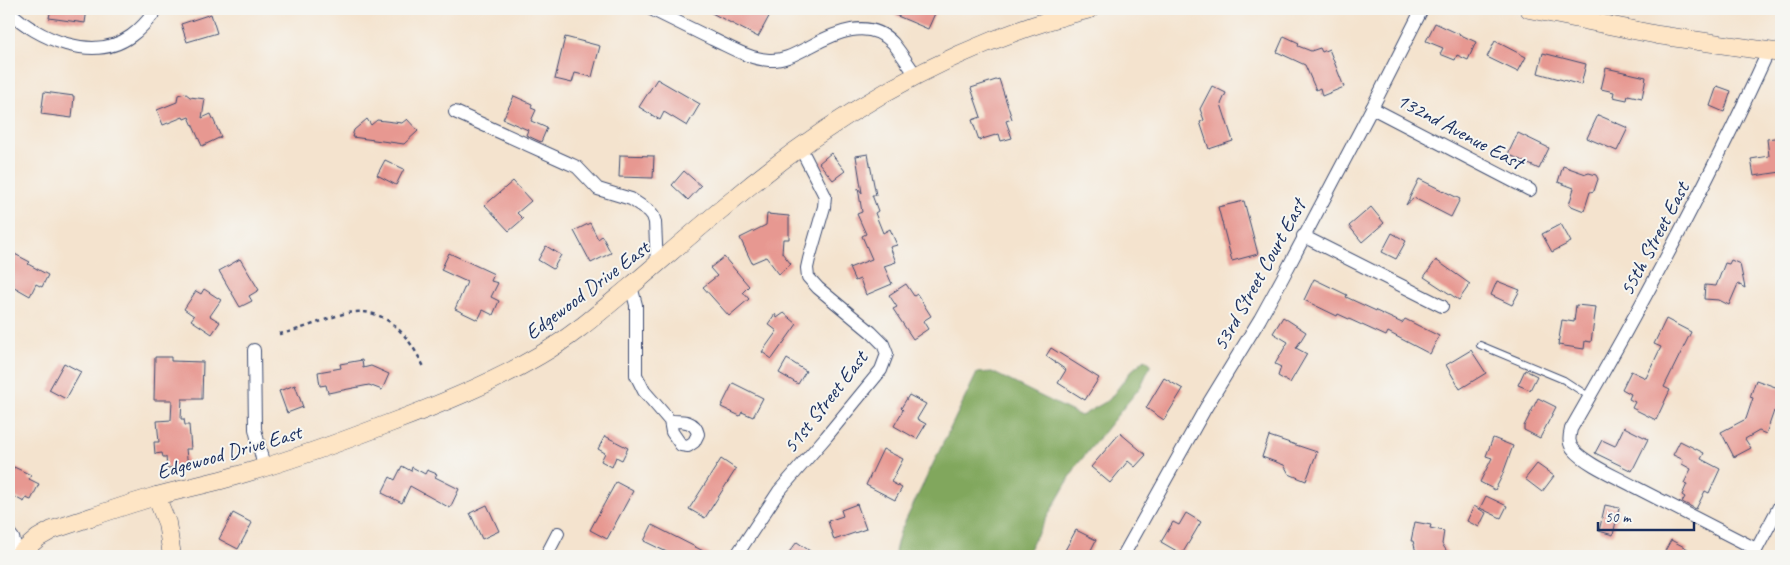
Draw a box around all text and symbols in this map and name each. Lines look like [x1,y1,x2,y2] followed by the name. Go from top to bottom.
[1393,87,1530,177] street label: 132nd Avenue East
[1613,176,1696,300] street label: 55th Street East
[1207,192,1313,355] street label: 53rd Street Court East
[520,234,656,345] street label: Edgewood Drive East
[777,344,874,458] street label: 51st Street East
[154,418,306,485] street label: Edgewood Drive East
[1598,500,1694,532] scale bar
[1605,508,1632,527] text: 50 m

